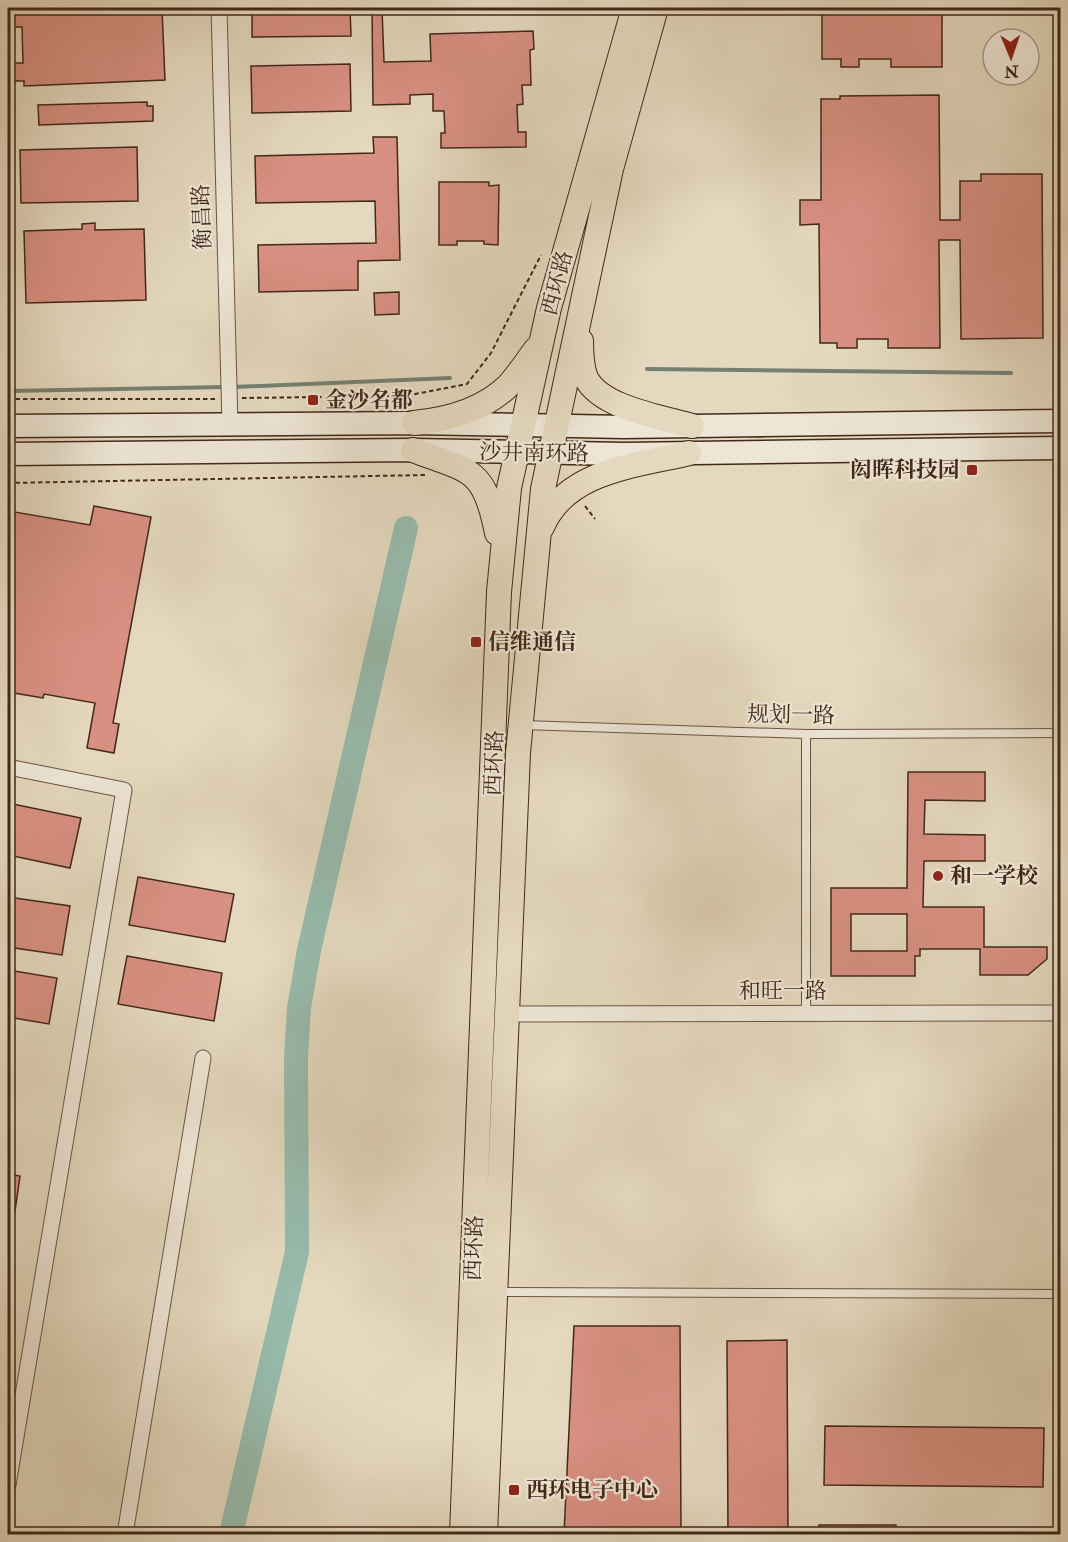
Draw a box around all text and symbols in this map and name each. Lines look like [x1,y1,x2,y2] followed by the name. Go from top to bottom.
[981,27,1041,87] north arrow
[1003,61,1020,81] text: N
[187,184,217,250] street label: 衡昌路
[535,247,579,319] street label: 西环路
[325,386,413,414] place label: 金沙名都
[306,393,320,407] marker: 金沙名都
[479,438,589,468] street label: 沙井南环路
[850,456,960,484] place label: 闳晖科技园
[965,463,979,477] marker: 闳晖科技园
[488,628,576,656] place label: 信维通信
[469,635,483,649] marker: 信维通信
[747,700,835,730] street label: 规划一路
[479,730,509,796] street label: 西环路
[950,862,1038,890] place label: 和一学校
[931,869,945,883] marker: 和一学校
[739,977,827,1005] street label: 和旺一路
[459,1215,489,1281] street label: 西环路
[526,1476,658,1504] place label: 西环电子中心
[507,1483,521,1497] marker: 西环电子中心

